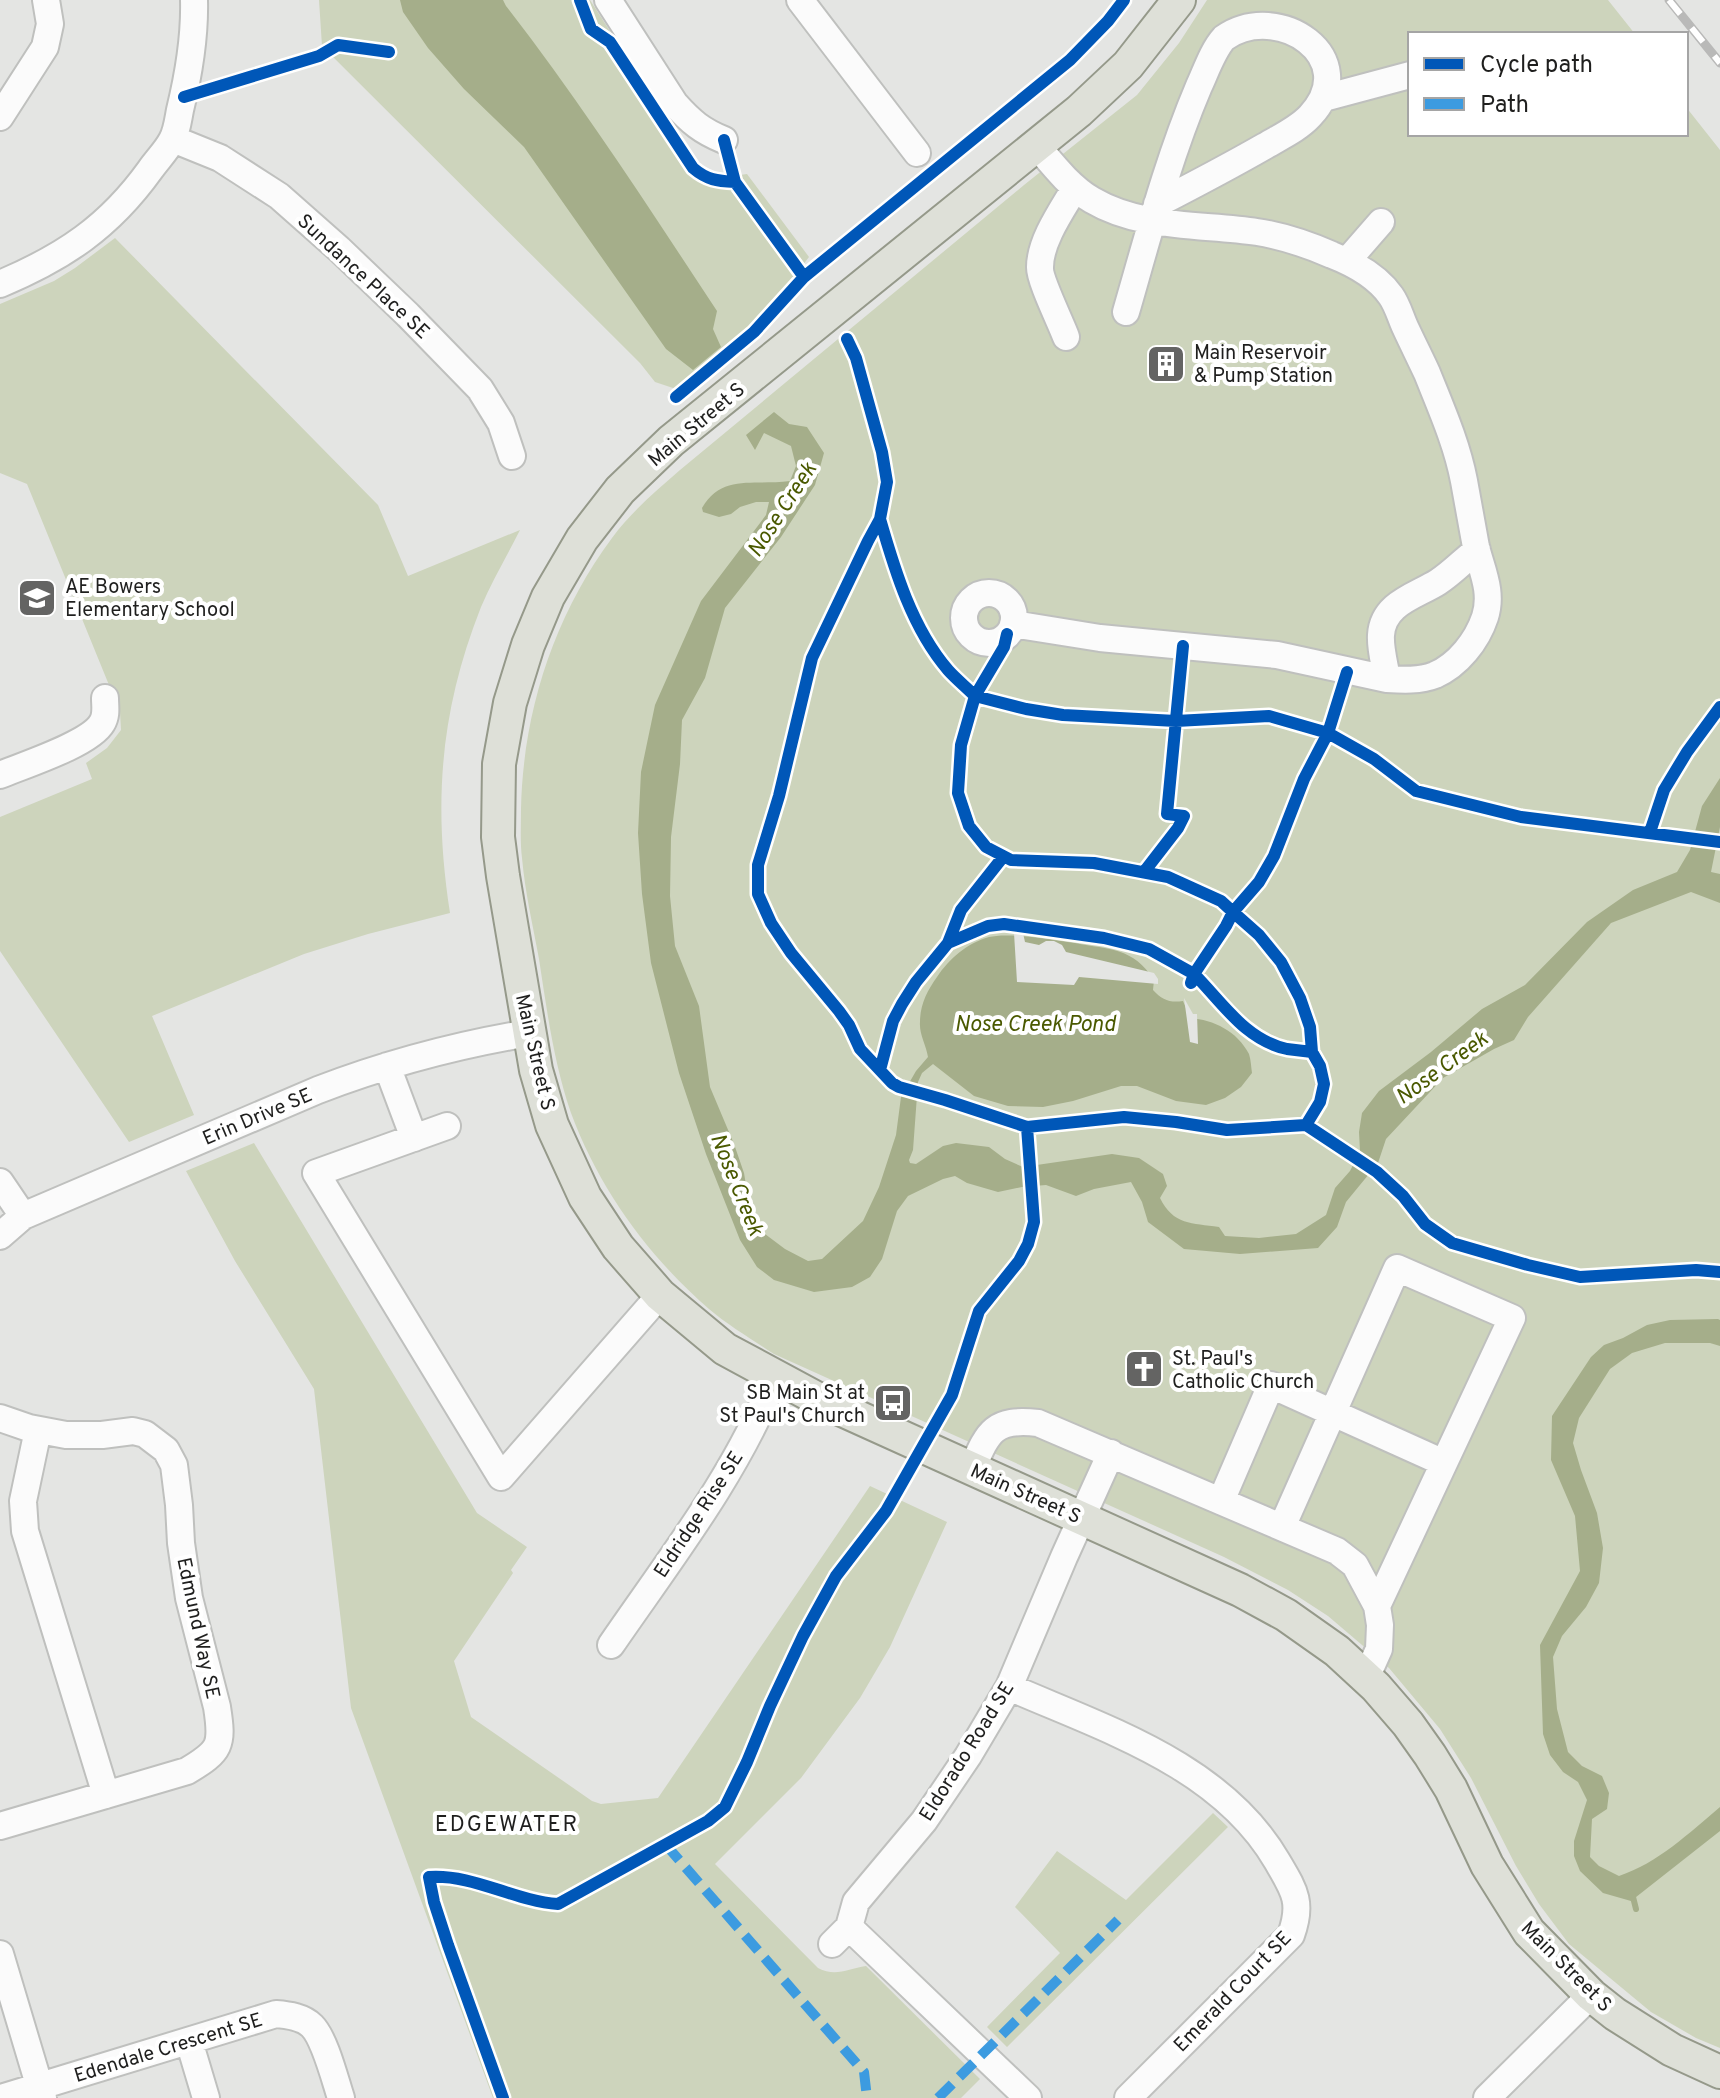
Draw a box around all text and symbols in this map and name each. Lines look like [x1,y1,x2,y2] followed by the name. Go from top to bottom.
[1408,32,1688,136] legend
[1480,51,1593,81] text: Cycle path
[1480,91,1529,121] text: Path
[291,209,435,346] street label: Sundance Place SE
[1194,341,1333,390] place label: Main Reservoir & Pump Station
[1145,343,1187,385] building icon: Main Reservoir & Pump Station
[643,377,751,474] street label: Main Street S
[742,457,824,563] water label: Nose Creek
[65,575,235,624] place label: AE Bowers Elementary School
[16,577,58,619] school or university icon: AE Bowers Elementary School
[508,992,560,1113] street label: Main Street S
[955,1012,1117,1039] water label: Nose Creek Pond
[1391,1026,1495,1112] water label: Nose Creek
[199,1083,317,1153] street label: Erin Drive SE
[703,1130,769,1241] water label: Nose Creek
[1172,1347,1314,1396] place label: St. Paul's Catholic Church
[1123,1348,1165,1390] church icon: St. Paul's Catholic Church
[719,1381,865,1430] place label: SB Main St at St Paul's Church
[872,1382,914,1424] bus stop icon: SB Main St at St Paul's Church
[649,1447,750,1583] street label: Eldridge Rise SE
[966,1459,1085,1531] street label: Main Street S
[169,1555,225,1702] street label: Edmund Way SE
[914,1677,1021,1827] street label: Eldorado Road SE
[435,1812,579,1839] district label: EDGEWATER
[1514,1916,1617,2019] street label: Main Street S
[1169,1926,1298,2059] street label: Emerald Court SE
[71,2008,266,2090] street label: Edendale Crescent SE

